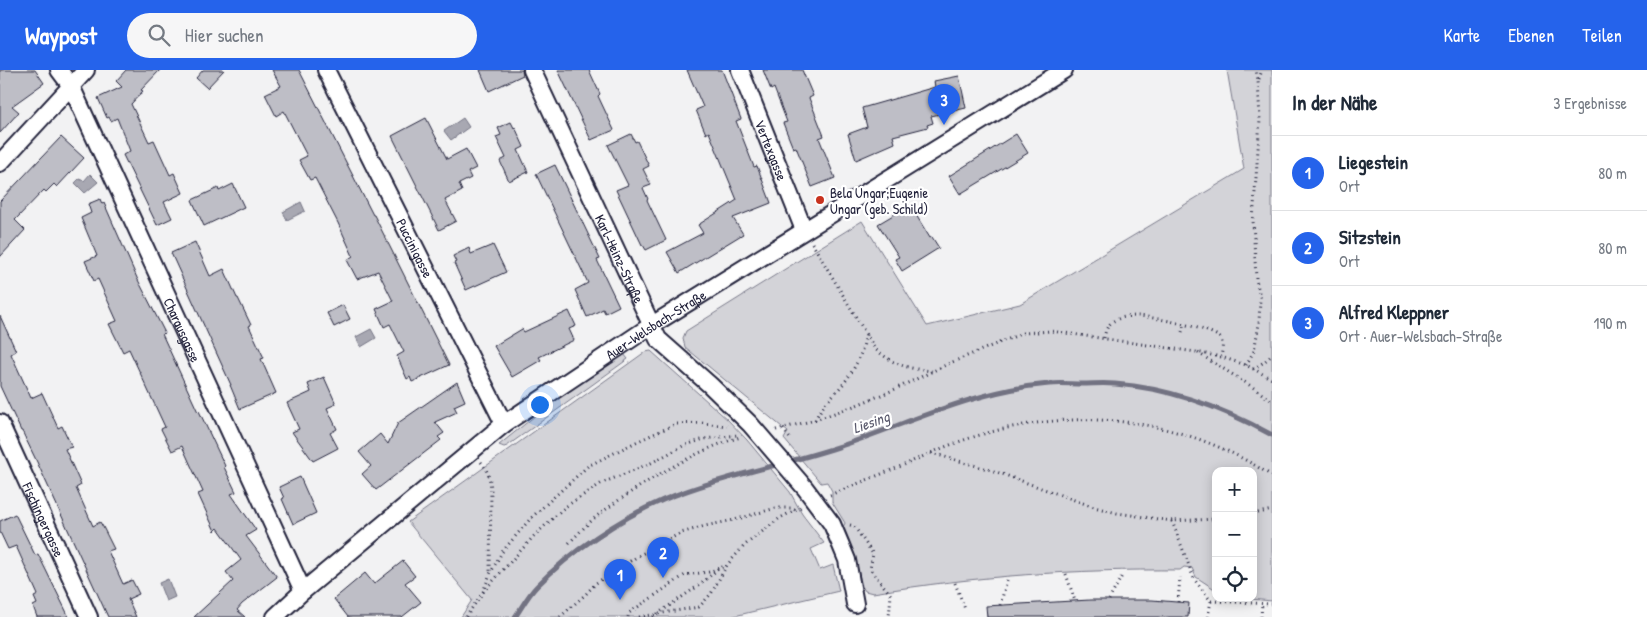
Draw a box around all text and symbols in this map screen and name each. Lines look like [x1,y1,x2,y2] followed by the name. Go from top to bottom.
[127,13,477,58] search box
[25,19,97,51] text: Waypost
[145,21,173,49] icon: search
[185,22,264,48] text: Hier suchen
[1444,23,1480,48] text: Karte
[1508,23,1554,48] text: Ebenen
[1582,23,1622,48] text: Teilen
[928,84,960,125] pin: 3
[1292,88,1377,117] text: In der Nähe
[1553,92,1627,114] text: 3 Ergebnisse
[751,117,793,183] street label: Vertexgasse
[1339,149,1408,175] text: Liegestein
[1305,162,1311,184] text: 1
[1598,162,1627,184] text: 80 m
[1339,175,1360,197] text: Ort
[830,183,929,219] place label: Bela Ungar;Eugenie Ungar (geb. Schild)
[814,194,826,206] marker: Bela Ungar;Eugenie Ungar (geb. Schild)
[591,211,649,306] street label: Karl-Heinz-Straße
[393,215,438,281] street label: Puccinigasse
[1339,224,1401,250] text: Sitzstein
[1304,237,1312,259] text: 2
[1598,237,1627,259] text: 80 m
[1339,250,1360,272] text: Ort
[601,284,709,363] street label: Auer-Welsbach-Straße
[160,294,206,365] street label: Charausgasse
[1339,299,1449,325] text: Alfred Kleppner
[1304,312,1312,334] text: 3
[1594,312,1627,334] text: 190 m
[1339,325,1502,347] text: Ort · Auer-Welsbach-Straße
[527,392,553,418] your location
[850,405,893,438] water label: Liesing
[1212,467,1257,602] map controls
[1212,467,1257,512] button: +
[18,478,70,560] street label: Fischingergasse
[1212,512,1257,557] button: −
[647,537,679,578] pin: 2
[1212,557,1257,602] button: locate
[604,559,636,600] pin: 1

